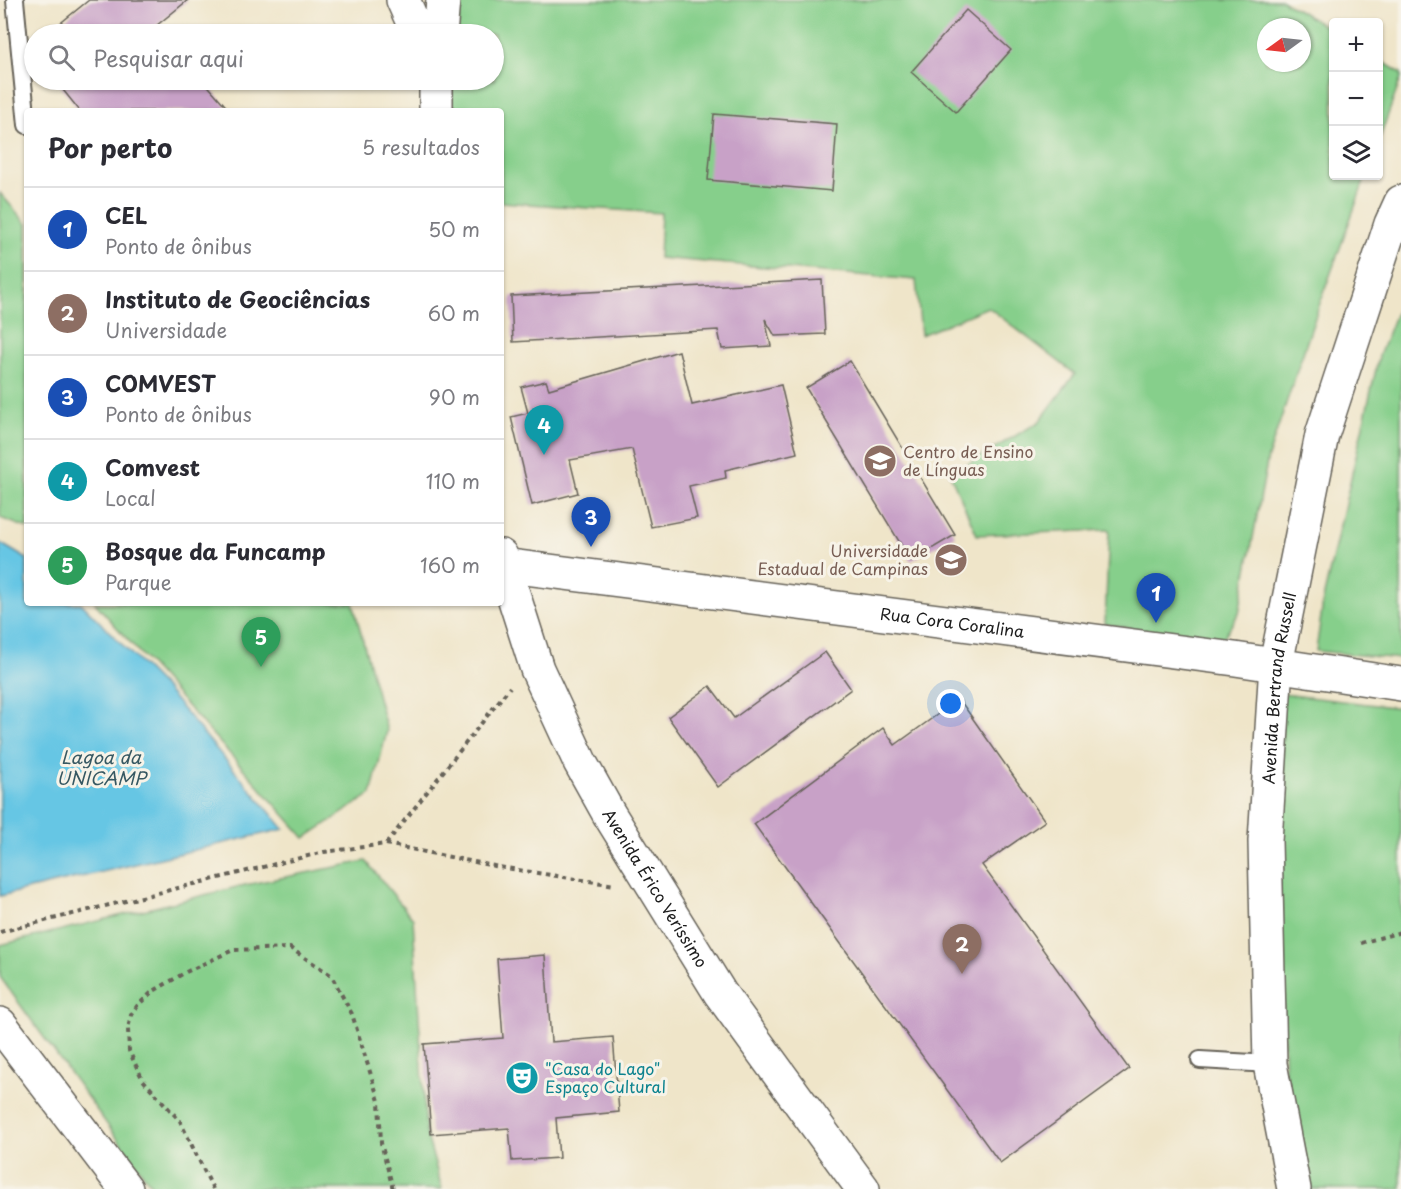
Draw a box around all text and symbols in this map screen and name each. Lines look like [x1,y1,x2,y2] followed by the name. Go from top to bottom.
[1257,18,1311,72] north arrow
[1329,18,1383,180] map controls
[1329,18,1383,72] button: +
[24,24,504,90] search box
[45,41,78,74] icon: search
[93,41,244,74] text: Pesquisar aqui
[1329,72,1383,126] button: −
[1329,126,1383,180] button: layers
[48,128,172,167] text: Por perto
[362,132,480,162] text: 5 resultados
[105,198,147,231] text: CEL
[63,214,72,244] text: 1
[428,214,480,244] text: 50 m
[105,231,252,261] text: Ponto de ônibus
[105,282,370,315] text: Instituto de Geociências
[60,298,75,328] text: 2
[428,298,480,328] text: 60 m
[105,315,227,345] text: Universidade
[105,366,216,399] text: COMVEST
[61,382,74,412] text: 3
[429,382,480,412] text: 90 m
[105,399,252,429] text: Ponto de ônibus
[524,406,564,455] pin: 4
[903,439,1033,481] place label: Centro de Ensino de Línguas
[862,443,898,479] school or university icon: Centro de Ensino de Línguas
[105,450,200,483] text: Comvest
[61,466,74,496] text: 4
[426,466,480,496] text: 110 m
[105,483,156,513] text: Local
[572,498,610,547] pin: 3
[105,534,326,567] text: Bosque da Funcamp
[757,538,928,580] place label: Universidade Estadual de Campinas
[933,542,969,578] school or university icon: Universidade Estadual de Campinas
[61,550,74,580] text: 5
[420,550,480,580] text: 160 m
[105,567,172,597] text: Parque
[1136,574,1176,623] pin: 1
[1256,590,1301,785] street label: Avenida Bertrand Russell
[879,601,1026,643] street label: Rua Cora Coralina
[242,618,280,667] pin: 5
[936,689,965,718] your location
[56,743,148,791] water label: Lagoa da UNICAMP
[598,804,714,972] street label: Avenida Érico Veríssimo
[942,924,982,974] pin: 2
[545,1056,666,1098] place label: "Casa do Lago" Espaço Cultural
[504,1060,540,1096] theatre icon: "Casa do Lago" Espaço Cultural

